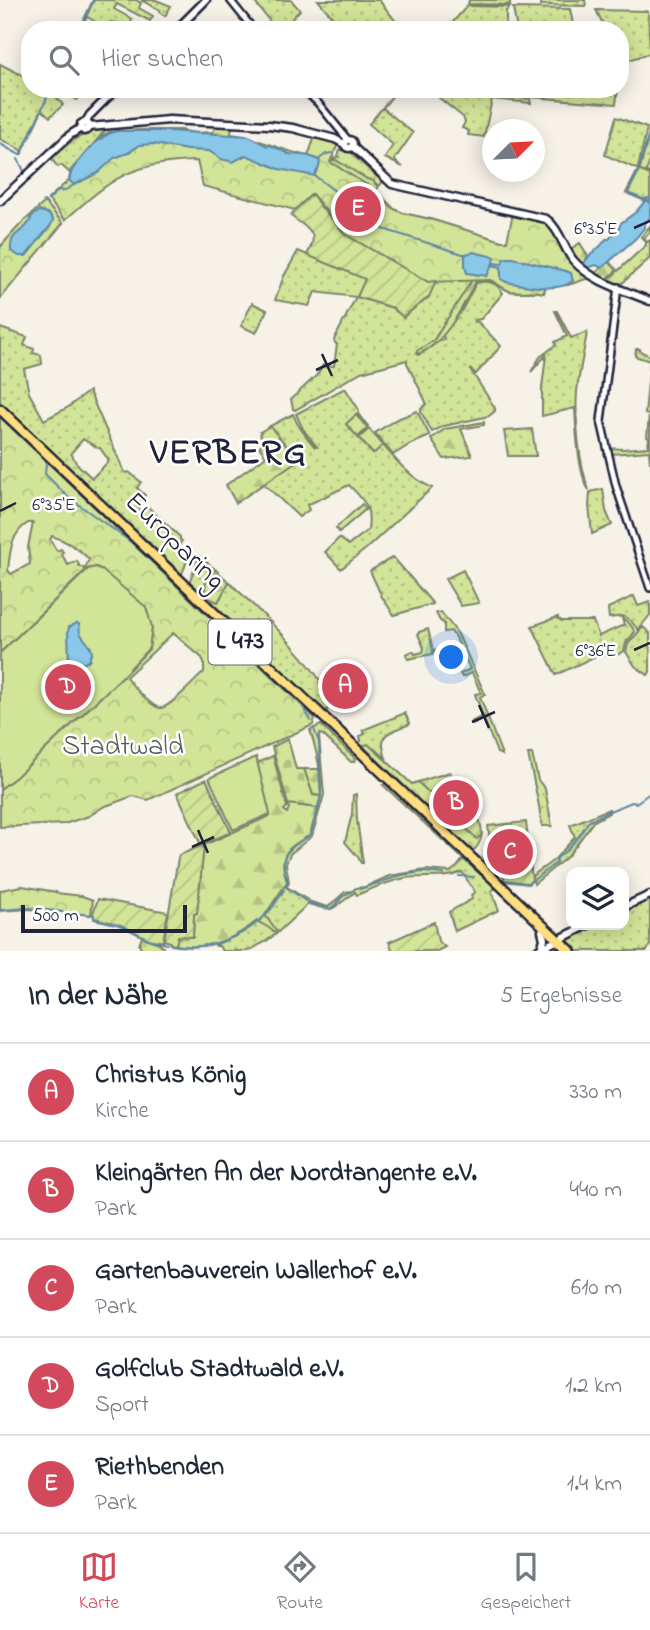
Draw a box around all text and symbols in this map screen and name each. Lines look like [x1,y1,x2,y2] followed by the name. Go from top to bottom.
[21,21,629,98] search box
[45,41,83,79] icon: search
[101,41,223,79] text: Hier suchen
[482,119,545,182] north arrow
[335,183,381,235] pin: E
[574,217,618,243] text: 6°35'E
[149,429,308,480] district label: VERBERG
[114,483,234,601] street label: Europaring
[32,493,76,519] text: 6°35'E
[208,620,272,664] road number: L 473
[576,639,617,665] text: 6°36'E
[434,640,468,674] your location
[322,660,368,712] pin: A
[45,661,91,713] pin: D
[62,727,184,768] park label: Stadtwald
[433,777,479,829] pin: B
[487,826,533,878] pin: C
[566,867,629,930] map controls
[566,867,629,930] button: layers
[21,902,187,934] scale bar
[32,903,79,930] text: 500 m
[28,975,168,1019] text: In der Nähe
[500,980,622,1013] text: 5 Ergebnisse
[95,1057,246,1095] text: Christus König
[44,1076,58,1109] text: A
[569,1076,622,1109] text: 330 m
[95,1095,149,1128] text: Kirche
[95,1155,477,1193] text: Kleingärten An der Nordtangente e.V.
[43,1174,59,1207] text: B
[570,1174,622,1207] text: 440 m
[95,1193,137,1226] text: Park
[95,1253,417,1291] text: Gartenbauverein Wallerhof e.V.
[45,1272,57,1305] text: C
[571,1272,622,1305] text: 610 m
[95,1291,137,1324] text: Park
[95,1351,344,1389] text: Golfclub Stadtwald e.V.
[43,1370,59,1403] text: D
[565,1370,622,1403] text: 1.2 km
[95,1389,149,1422] text: Sport
[95,1449,224,1487] text: Riethbenden
[44,1468,58,1501] text: E
[567,1468,622,1501] text: 1.4 km
[95,1487,137,1520] text: Park
[79,1548,119,1617] tab: Karte
[277,1548,323,1617] tab: Route
[481,1548,571,1617] tab: Gespeichert

